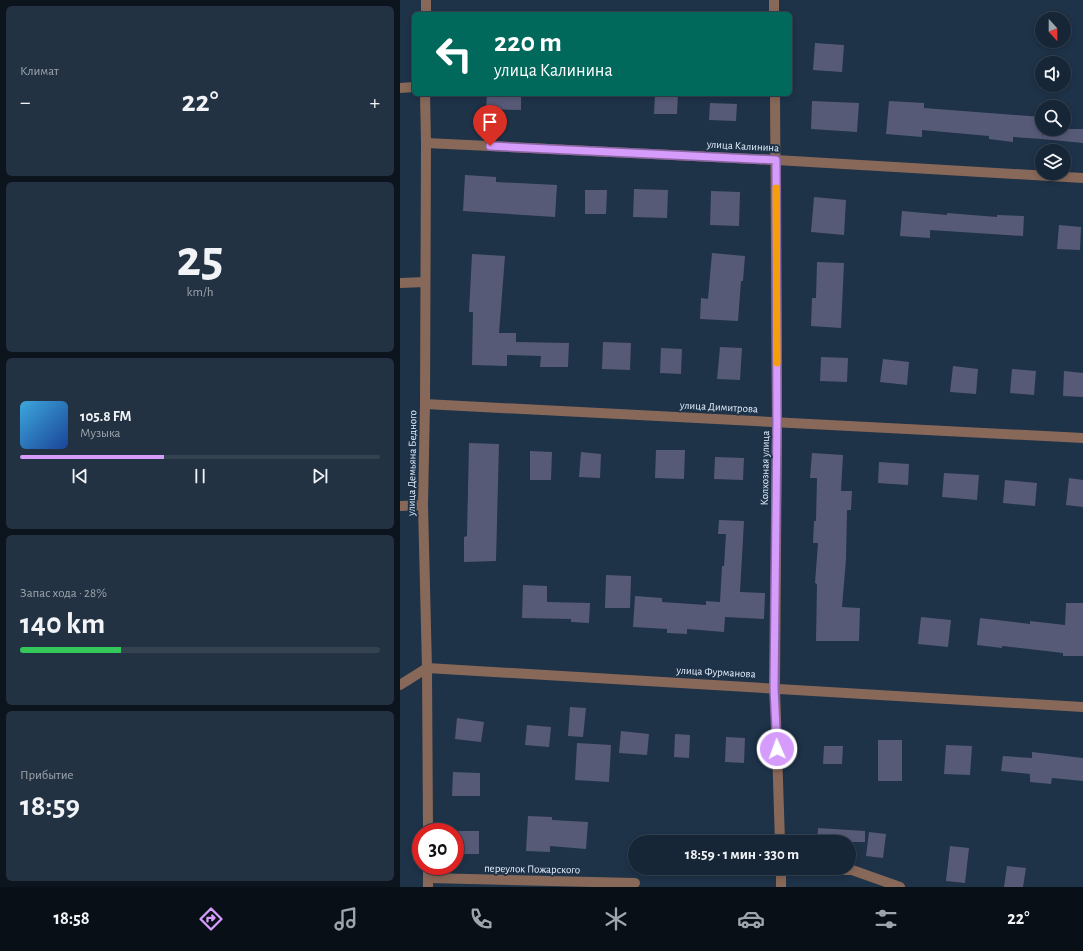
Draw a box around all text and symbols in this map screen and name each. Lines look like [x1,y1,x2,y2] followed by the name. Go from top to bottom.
[1035,12,1071,48] north arrow
[1035,12,1071,180] map controls
[428,28,480,80] icon: left
[494,29,562,57] text: 220 m
[1035,56,1071,92] button: sound
[494,62,613,80] text: улица Калинина
[20,65,59,78] text: Климат
[181,87,219,117] text: 22°
[20,91,31,113] text: −
[369,91,380,113] text: +
[1035,100,1071,136] button: search
[473,105,507,146] pin
[479,111,501,133] icon: arrive
[706,139,779,153] street label: улица Калинина
[1035,144,1071,180] button: layers
[177,233,223,285] text: 25
[187,286,213,299] text: km/h
[679,399,758,415] street label: улица Димитрова
[80,409,131,424] text: 105.8 FM
[406,410,418,517] street label: улица Демьяна Бедного
[80,427,121,440] text: Музыка
[759,431,771,505] street label: Колхозная улица
[69,465,91,487] icon: previous
[189,465,211,487] icon: pause
[309,465,331,487] icon: next
[20,587,107,600] text: Запас хода · 28%
[20,609,105,639] text: 140 km
[675,664,756,680] street label: улица Фурманова
[756,728,798,770] position arrow
[20,769,74,782] text: Прибытие
[20,791,80,821] text: 18:59
[412,823,464,875] speed limit sign: 30
[685,847,799,862] text: 18:59 · 1 мин · 330 m
[484,863,580,875] street label: переулок Пожарского
[197,905,225,933] icon: directions
[332,905,360,933] icon: music
[467,905,495,933] icon: phone
[602,905,630,933] icon: climate
[737,905,765,933] icon: car
[872,905,900,933] icon: filters
[54,910,90,928] text: 18:58
[1007,910,1029,928] text: 22°

